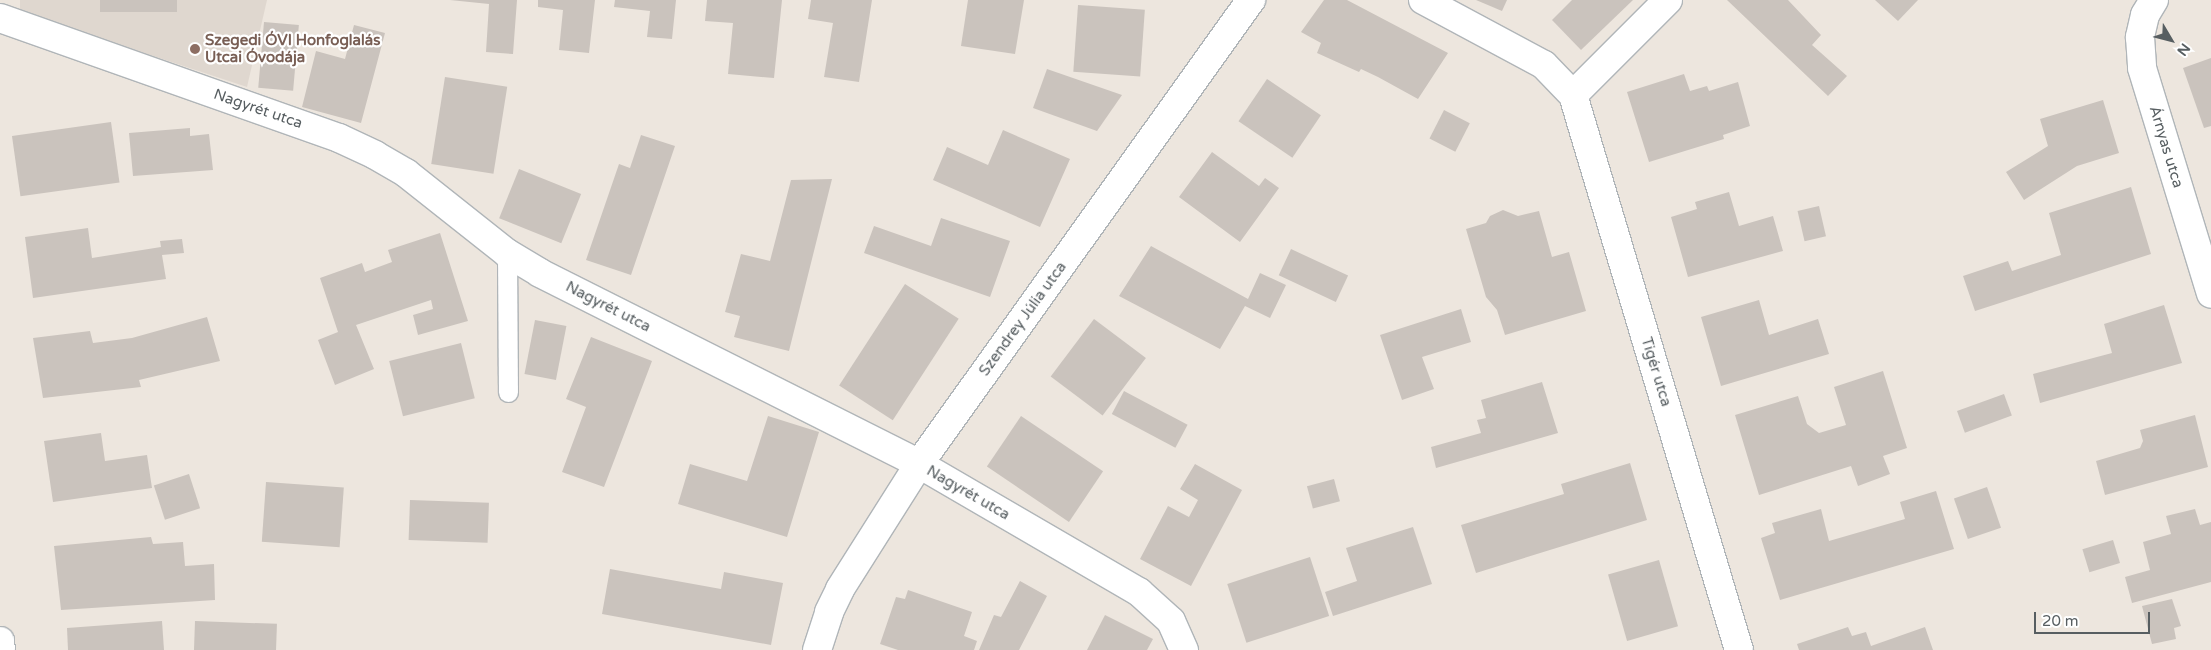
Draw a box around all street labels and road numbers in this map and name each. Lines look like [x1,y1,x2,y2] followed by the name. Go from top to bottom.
[211,85,305,133] street label: Nagyrét utca
[2145,104,2187,190] street label: Árnyas utca
[976,258,1070,380] street label: Szendrey Júlia utca
[563,278,653,336] street label: Nagyrét utca
[1637,335,1675,409] street label: Tigér utca
[923,462,1013,524] street label: Nagyrét utca

